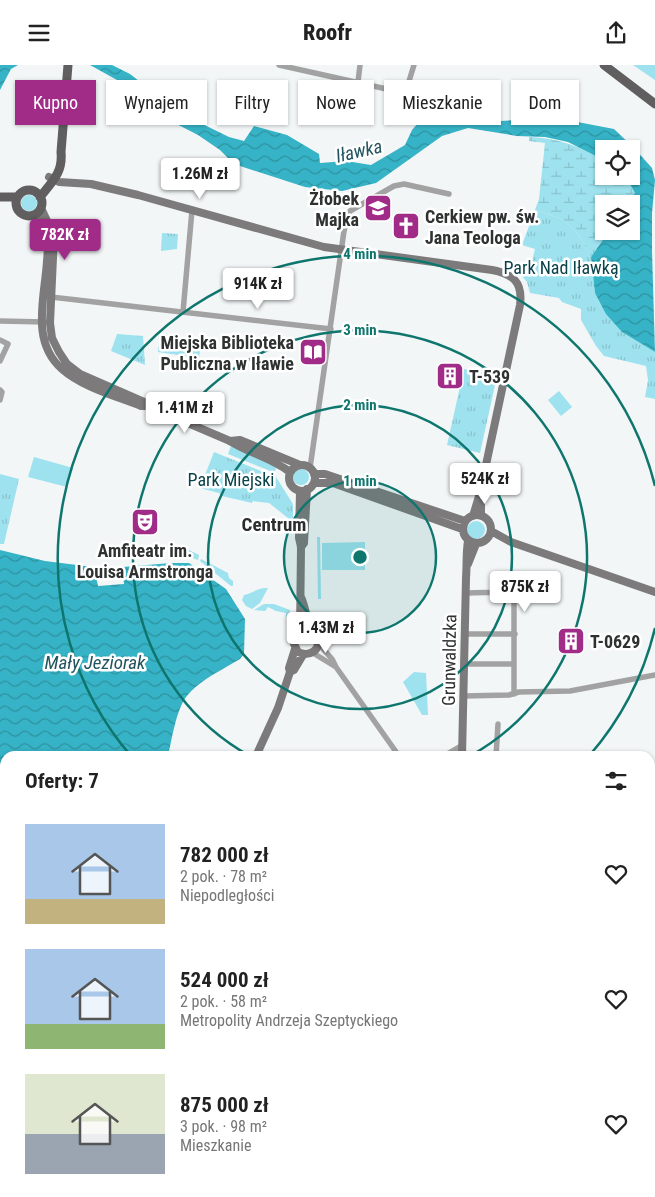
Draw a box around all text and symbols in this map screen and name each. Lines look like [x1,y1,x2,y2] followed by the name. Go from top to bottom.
[25,19,53,47] icon: menu
[602,19,630,47] icon: share
[303,20,352,45] text: Roofr
[15,80,96,125] chip: Kupno
[106,80,207,125] chip: Wynajem
[217,80,288,125] chip: Filtry
[298,80,374,125] chip: Nowe
[384,80,501,125] chip: Mieszkanie
[511,80,579,125] chip: Dom
[333,134,385,168] water label: Iławka
[595,140,640,240] map controls
[595,140,640,185] button: locate
[148,157,252,200] pin: 1.26M zł
[172,164,228,183] text: 1.26M zł
[309,188,359,230] place label: Żłobek Majka
[363,193,393,223] school or university icon: Żłobek Majka
[595,195,640,240] button: layers
[425,206,539,248] place label: Cerkiew pw. św. Jana Teologa
[391,211,421,241] church icon: Cerkiew pw. św. Jana Teologa
[19,219,111,261] pin: 782K zł
[41,225,89,244] text: 782K zł
[343,245,377,263] text: 4 min
[503,257,619,278] park label: Park Nad Iławką
[212,267,304,310] pin: 914K zł
[234,274,282,293] text: 914K zł
[343,321,377,339] text: 3 min
[160,332,294,374] place label: Miejska Biblioteka Publiczna w Iławie
[298,337,328,367] library icon: Miejska Biblioteka Publiczna w Iławie
[435,361,465,391] building icon: T-539
[469,366,510,387] place label: T-539
[133,391,237,434] pin: 1.41M zł
[343,396,377,414] text: 2 min
[157,398,213,417] text: 1.41M zł
[439,463,531,505] pin: 524K zł
[188,469,274,490] park label: Park Miejski
[461,469,509,488] text: 524K zł
[343,472,377,490] text: 1 min
[130,507,160,537] theatre icon: Amfiteatr im. Louisa Armstronga
[242,513,306,536] district label: Centrum
[77,540,213,582] place label: Amfiteatr im. Louisa Armstronga
[351,548,369,566] centre of rings
[479,571,571,613] pin: 875K zł
[501,577,549,596] text: 875K zł
[274,611,378,654] pin: 1.43M zł
[438,614,460,706] street label: Grunwaldzka
[298,618,354,637] text: 1.43M zł
[556,626,586,656] building icon: T-0629
[590,631,640,652] place label: T-0629
[45,651,146,674] water label: Mały Jeziorak
[602,767,630,795] icon: filters
[25,769,99,793] text: Oferty: 7
[180,843,269,867] text: 782 000 zł
[65,844,125,904] icon: home
[602,860,630,888] icon: heart
[180,867,267,886] text: 2 pok. · 78 m²
[180,886,274,905] text: Niepodległości
[180,968,269,992] text: 524 000 zł
[65,969,125,1029] icon: home
[602,985,630,1013] icon: heart
[180,992,267,1011] text: 2 pok. · 58 m²
[180,1011,398,1030] text: Metropolity Andrzeja Szeptyckiego
[180,1093,269,1117] text: 875 000 zł
[65,1094,125,1154] icon: home
[602,1110,630,1138] icon: heart
[180,1117,267,1136] text: 3 pok. · 98 m²
[180,1136,251,1155] text: Mieszkanie

